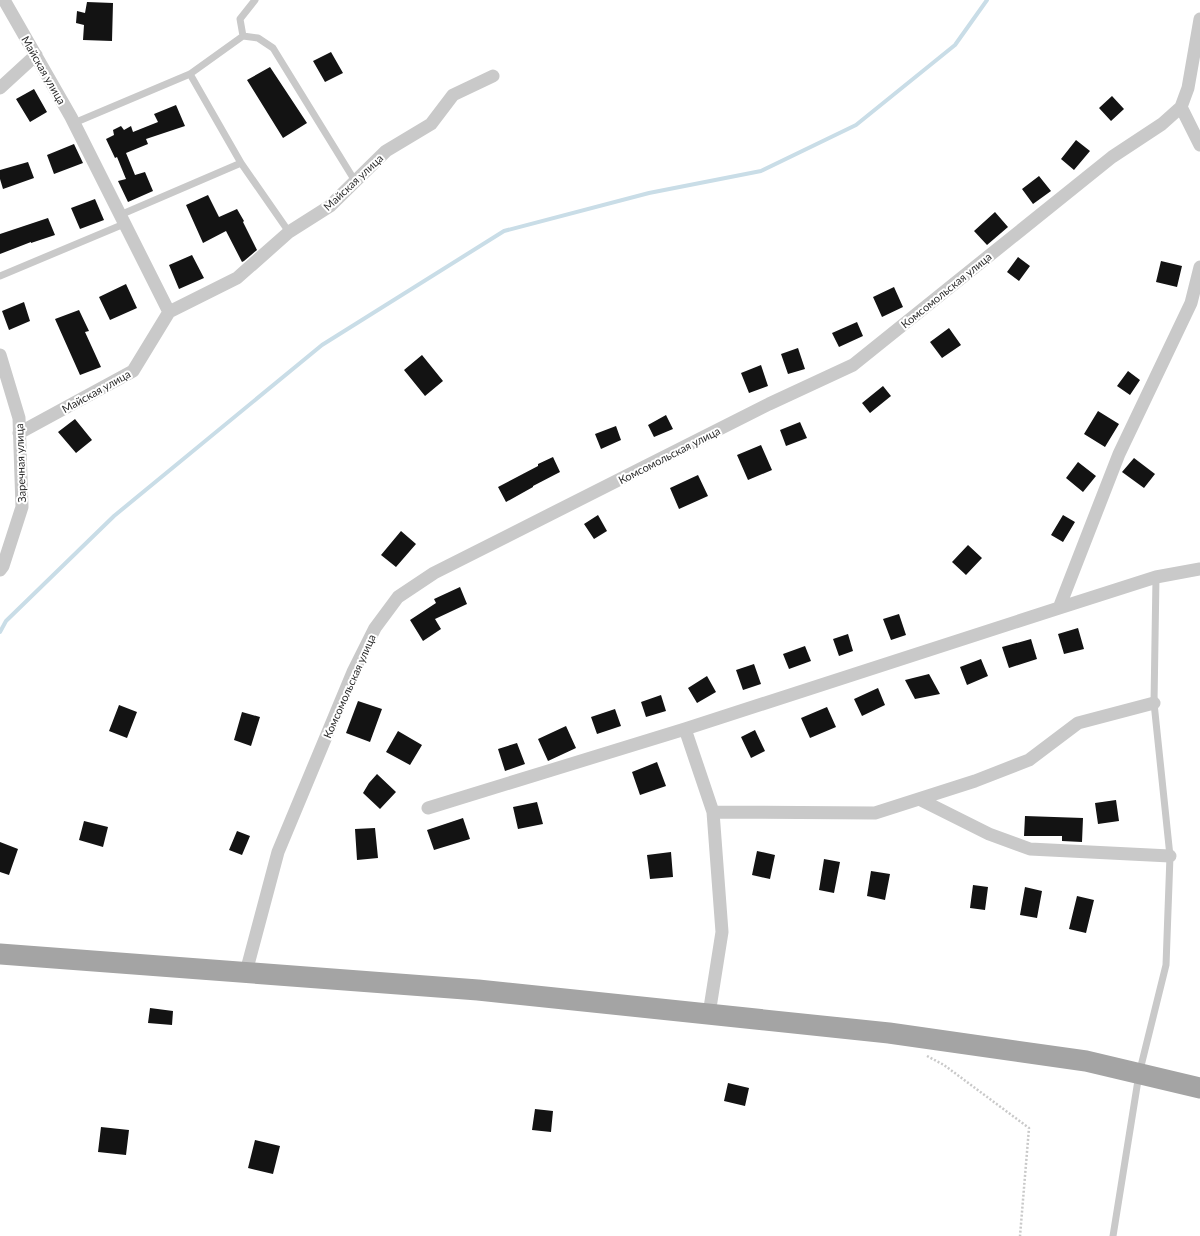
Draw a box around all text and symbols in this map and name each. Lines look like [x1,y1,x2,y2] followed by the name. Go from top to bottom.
[19,34,69,106] street label: Майская улица
[321,151,385,213] street label: Майская улица
[898,250,994,330] street label: Комсомольская улица
[59,367,133,415] street label: Майская улица
[12,423,28,503] street label: Заречная улица
[616,424,722,486] street label: Комсомольская улица
[320,632,378,740] street label: Комсомольская улица

